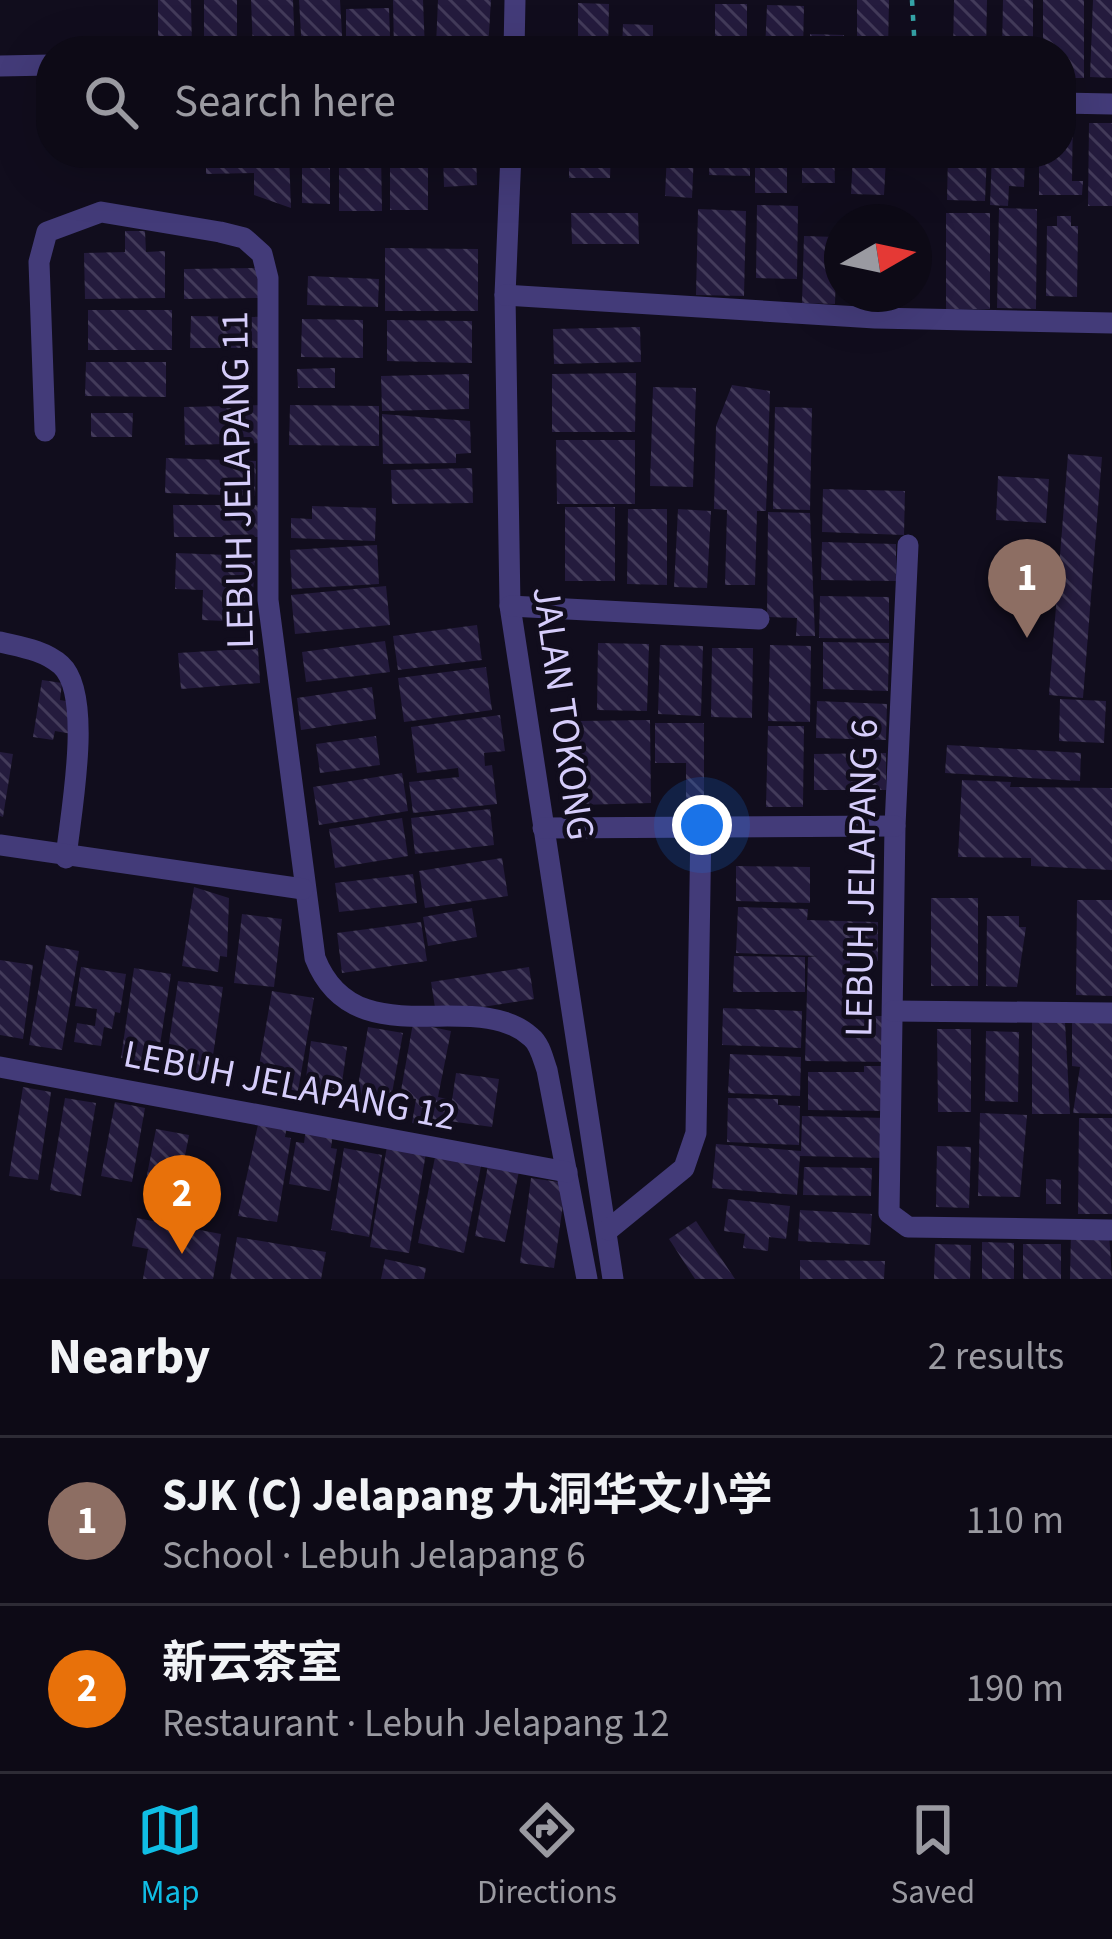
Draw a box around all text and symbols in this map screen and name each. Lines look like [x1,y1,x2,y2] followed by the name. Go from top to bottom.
[36,36,1076,168] search box
[78,69,144,135] icon: search
[174,70,396,134] text: Search here
[824,204,932,312] north arrow
[207,311,269,649] street label: LEBUH JELAPANG 11
[988,539,1066,638] pin: 1
[517,583,609,844] street label: JALAN TOKONG
[831,718,893,1038] street label: LEBUH JELAPANG 6
[672,795,732,855] your location
[119,1026,461,1146] street label: LEBUH JELAPANG 12
[143,1155,221,1254] pin: 2
[48,1321,210,1393] text: Nearby
[928,1329,1064,1385] text: 2 results
[162,1464,772,1528] text: SJK (C) Jelapang 九洞华文小学
[77,1493,97,1549] text: 1
[966,1493,1064,1549] text: 110 m
[162,1528,586,1584] text: School · Lebuh Jelapang 6
[162,1632,342,1696] text: 新云茶室
[77,1661,97,1717] text: 2
[966,1661,1064,1717] text: 190 m
[162,1696,670,1752] text: Restaurant · Lebuh Jelapang 12
[137,1797,203,1916] tab: Map
[477,1797,617,1916] tab: Directions
[891,1797,975,1916] tab: Saved

